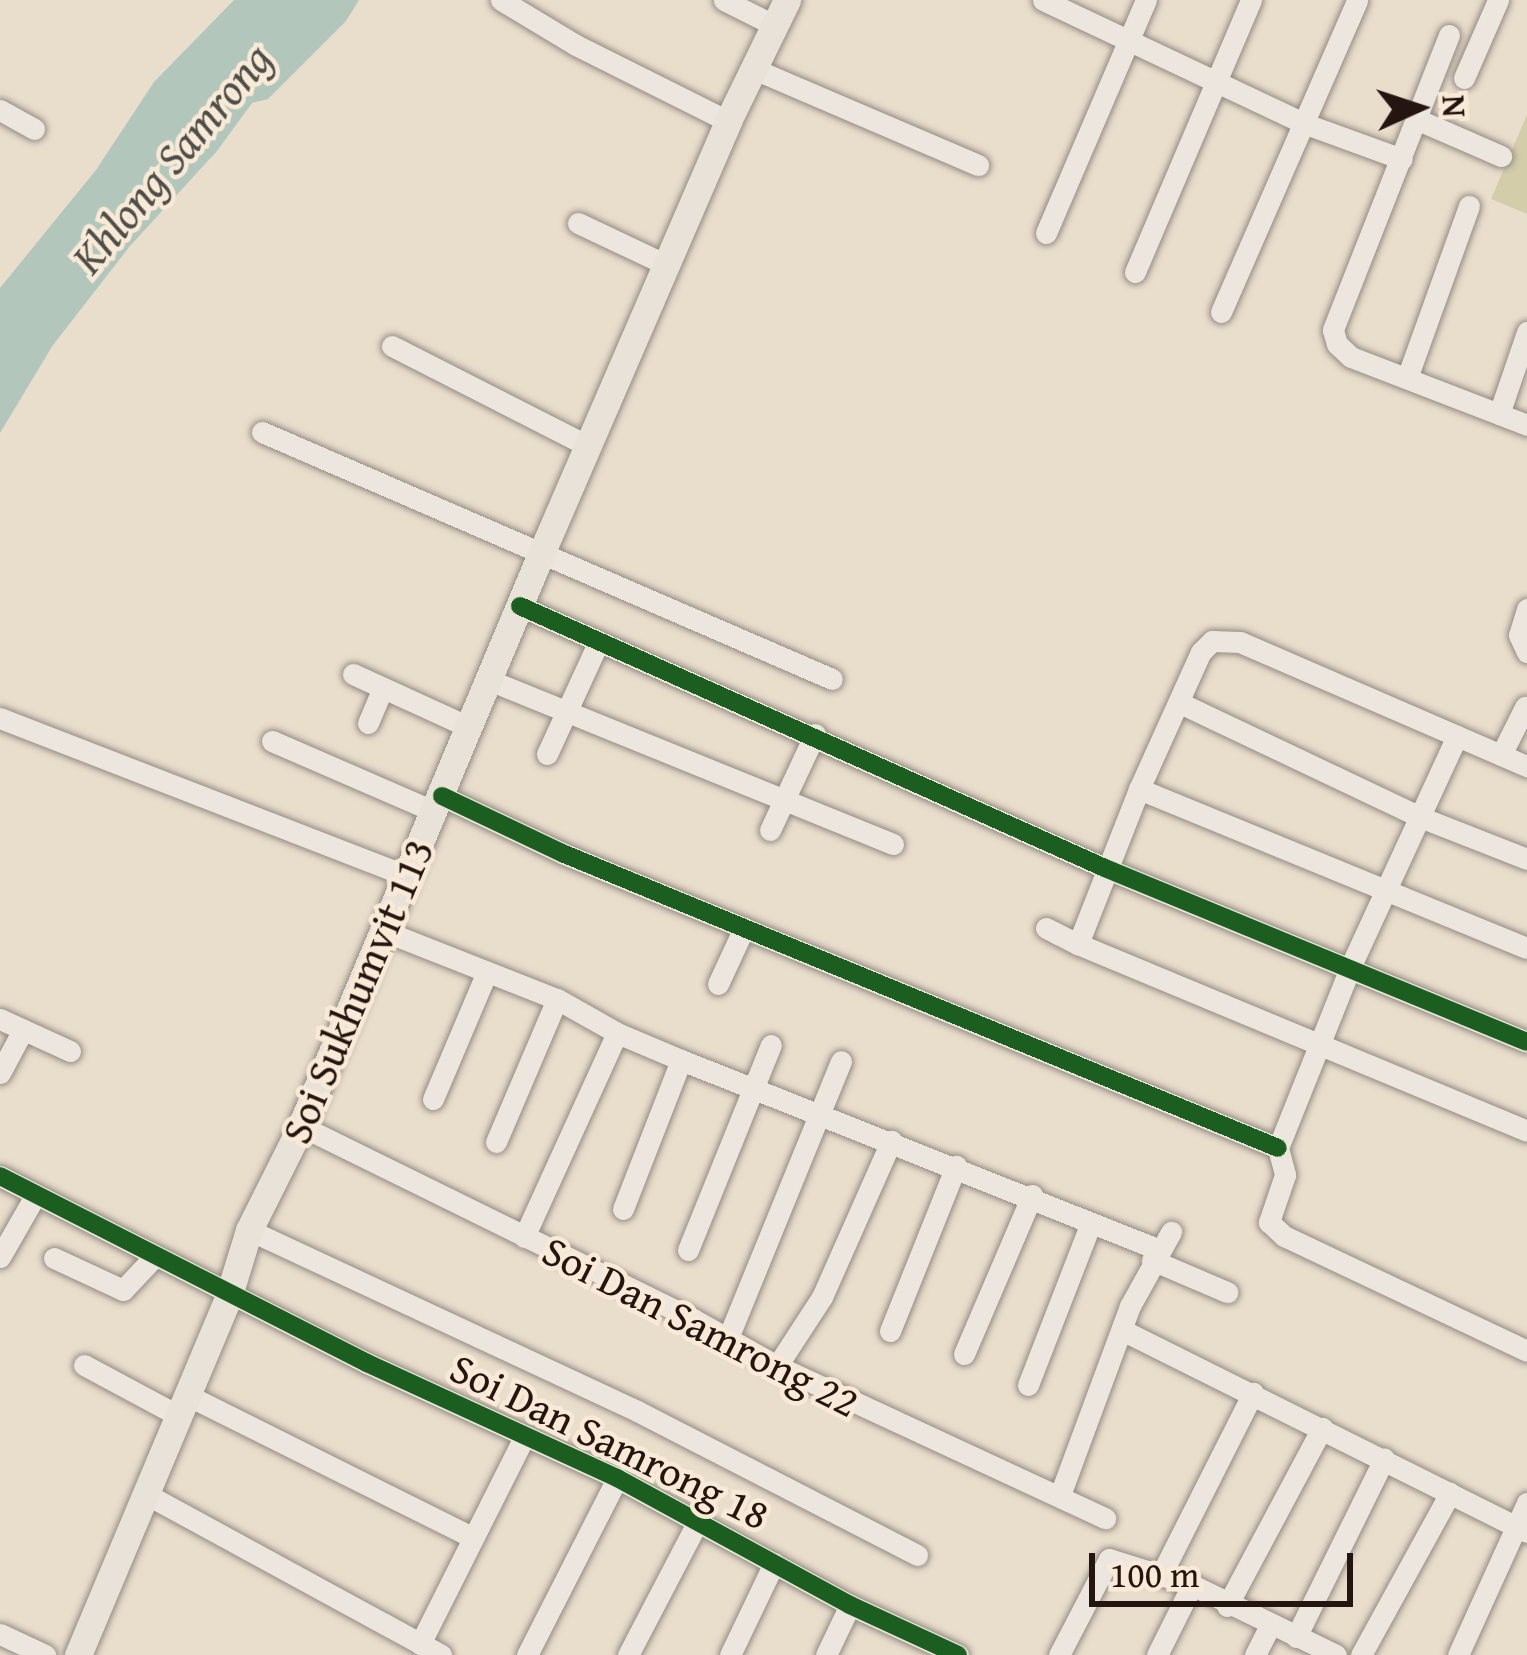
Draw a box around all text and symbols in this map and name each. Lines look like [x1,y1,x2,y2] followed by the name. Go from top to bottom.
[59,32,283,284] water label: Khlong Samrong
[1359,48,1479,168] north arrow
[1430,94,1479,118] text: N
[270,831,444,1151] street label: Soi Sukhumvit 113
[534,1225,868,1427] street label: Soi Dan Samrong 22
[443,1342,777,1540] street label: Soi Dan Samrong 18
[1095,1529,1359,1603] scale bar
[1110,1547,1199,1600] text: 100 m

